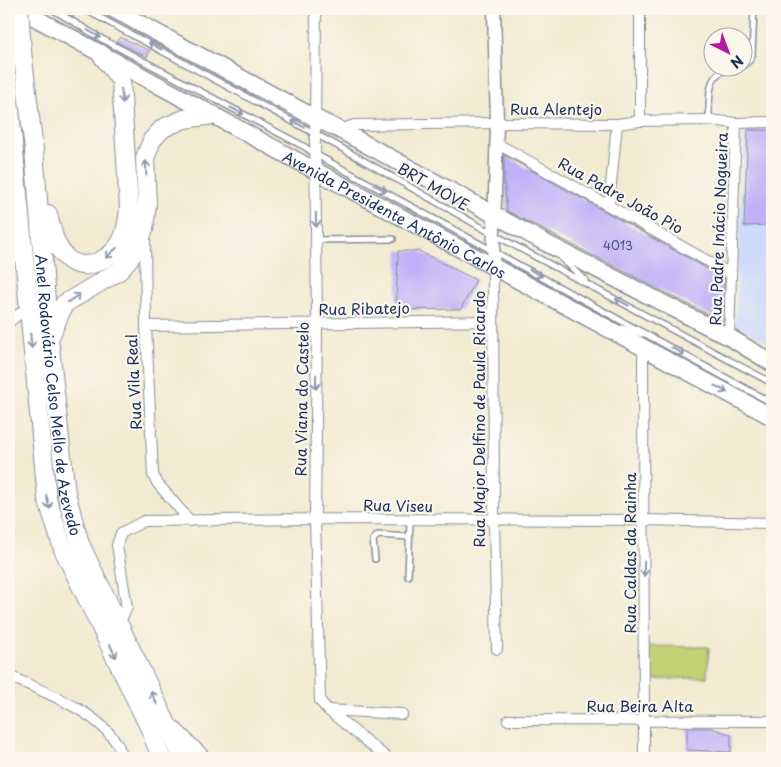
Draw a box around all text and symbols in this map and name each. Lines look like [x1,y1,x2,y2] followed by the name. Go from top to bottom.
[704,28,754,78] north arrow
[86,29,100,39] one-way arrow
[149,41,163,51] one-way arrow
[726,51,748,74] text: N
[117,88,127,104] one-way arrow
[510,97,602,120] street label: Rua Alentejo
[229,107,244,116] one-way arrow
[291,119,306,129] one-way arrow
[703,131,733,326] street label: Rua Padre Inácio Nogueira
[279,144,511,283] street label: Avenida Presidente Antônio Carlos
[554,151,688,239] street label: Rua Padre João Pio
[394,156,474,216] street label: BRT MOVE
[141,161,150,177] one-way arrow
[372,183,387,193] one-way arrow
[312,212,321,228] one-way arrow
[603,236,633,254] house number: 4013
[104,247,117,259] one-way arrow
[31,253,89,538] street label: Anel Rodoviário Celso Mello de Azevedo
[528,269,543,278] one-way arrow
[467,291,490,547] street label: Rua Major Delfino de Paula Ricardo
[67,293,81,303] one-way arrow
[318,296,410,320] street label: Rua Ribatejo
[614,297,629,307] one-way arrow
[288,322,314,476] street label: Rua Viana do Castelo
[26,332,36,348] one-way arrow
[119,334,147,430] street label: Rua Vila Real
[671,347,685,357] one-way arrow
[311,374,321,390] one-way arrow
[713,385,728,394] one-way arrow
[618,472,641,633] street label: Rua Caldas da Rainha
[363,493,433,517] street label: Rua Viseu
[44,494,54,510] one-way arrow
[639,560,649,577] one-way arrow
[108,643,118,658] one-way arrow
[149,690,159,705] one-way arrow
[586,694,694,717] street label: Rua Beira Alta

